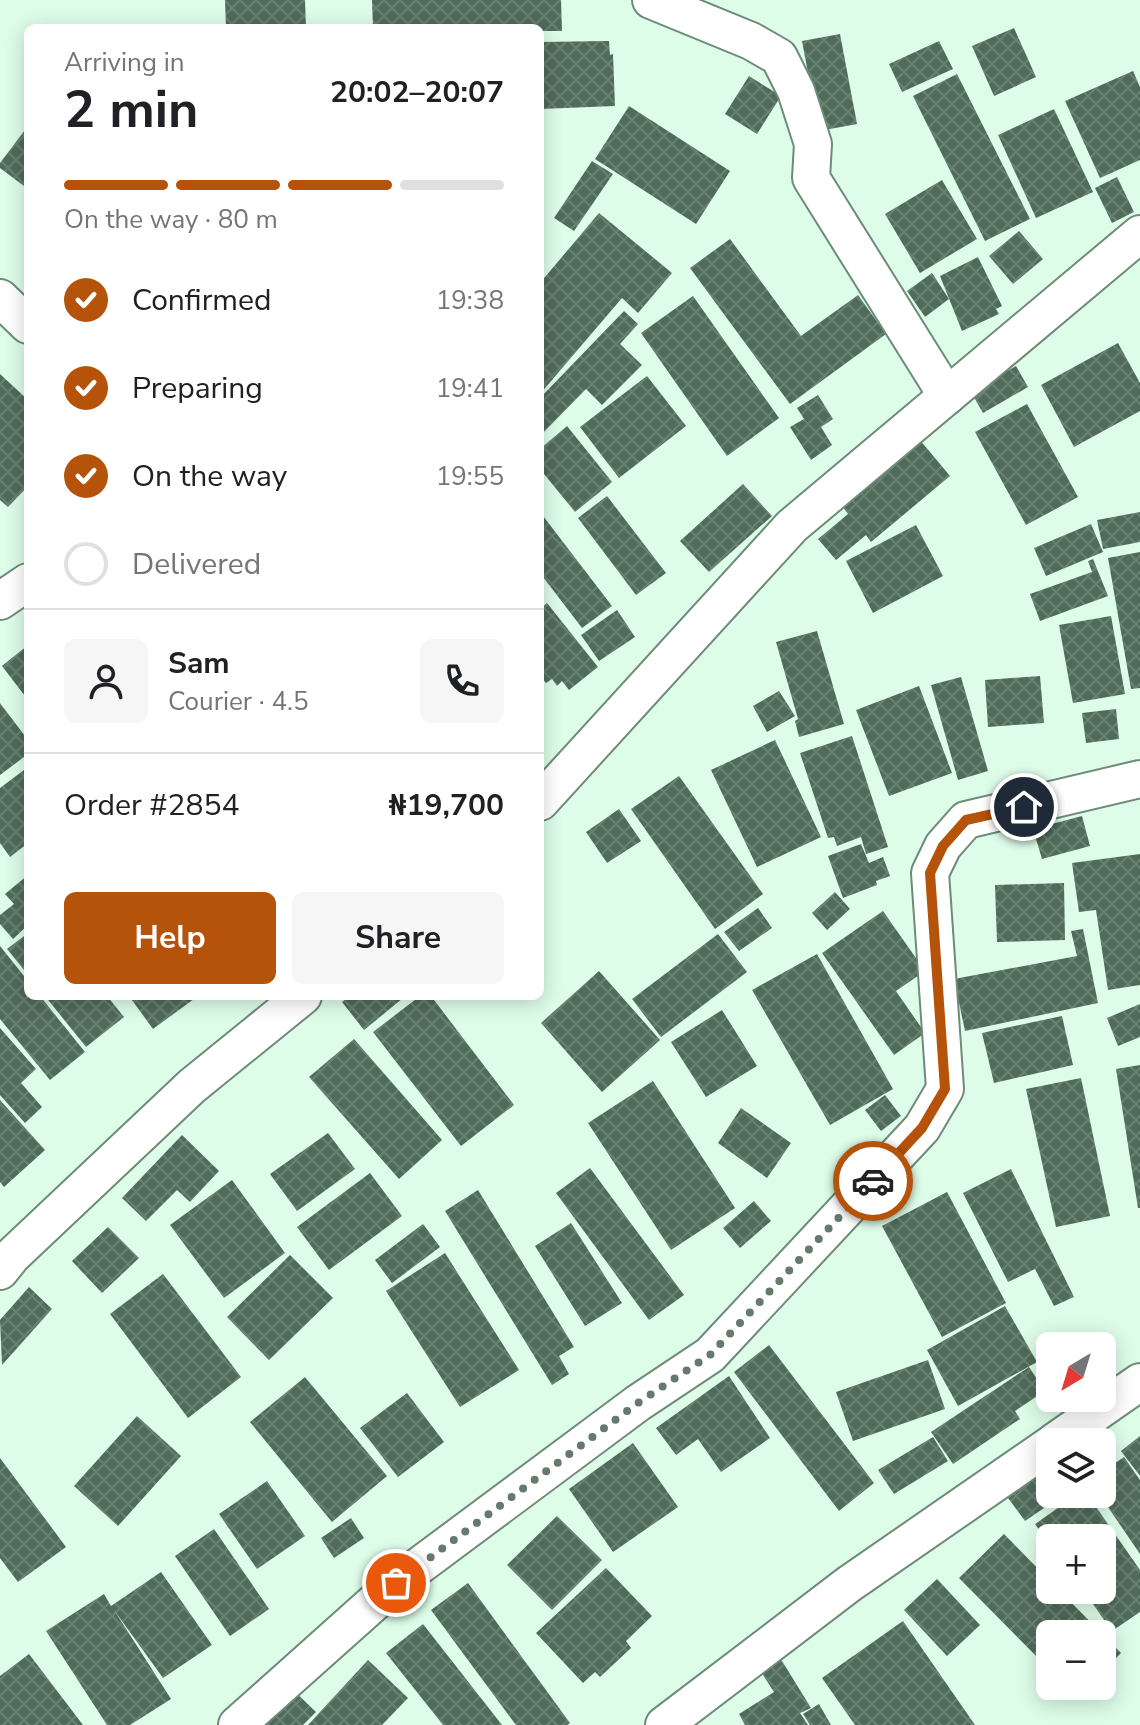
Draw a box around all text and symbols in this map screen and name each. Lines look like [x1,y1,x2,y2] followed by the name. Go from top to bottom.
[64,45,185,80] text: Arriving in
[330,72,504,113] text: 20:02–20:07
[64,74,199,145] text: 2 min
[64,202,278,237] text: On the way · 80 m
[64,278,108,322] icon: check
[132,280,272,321] text: Confirmed
[436,283,504,318] text: 19:38
[64,366,108,410] icon: check
[132,368,263,409] text: Preparing
[436,371,504,406] text: 19:41
[64,454,108,498] icon: check
[132,456,287,497] text: On the way
[436,459,504,494] text: 19:55
[132,544,261,585] text: Delivered
[64,639,148,723] button: person
[420,639,504,723] button: phone
[168,643,230,684] text: Sam
[168,684,309,719] text: Courier · 4.5
[990,773,1058,841] pin
[64,785,239,826] text: Order #2854
[389,785,504,826] text: ₦19,700
[1002,785,1046,829] icon: home
[64,892,276,984] button: Help
[292,892,504,984] button: Share
[833,1141,913,1221] courier
[851,1159,895,1203] icon: car
[1036,1332,1116,1412] north arrow
[1036,1332,1116,1700] map controls
[1036,1428,1116,1508] button: layers
[1036,1524,1116,1604] button: +
[362,1549,430,1617] pin
[374,1561,418,1605] icon: bag
[1036,1620,1116,1700] button: −

